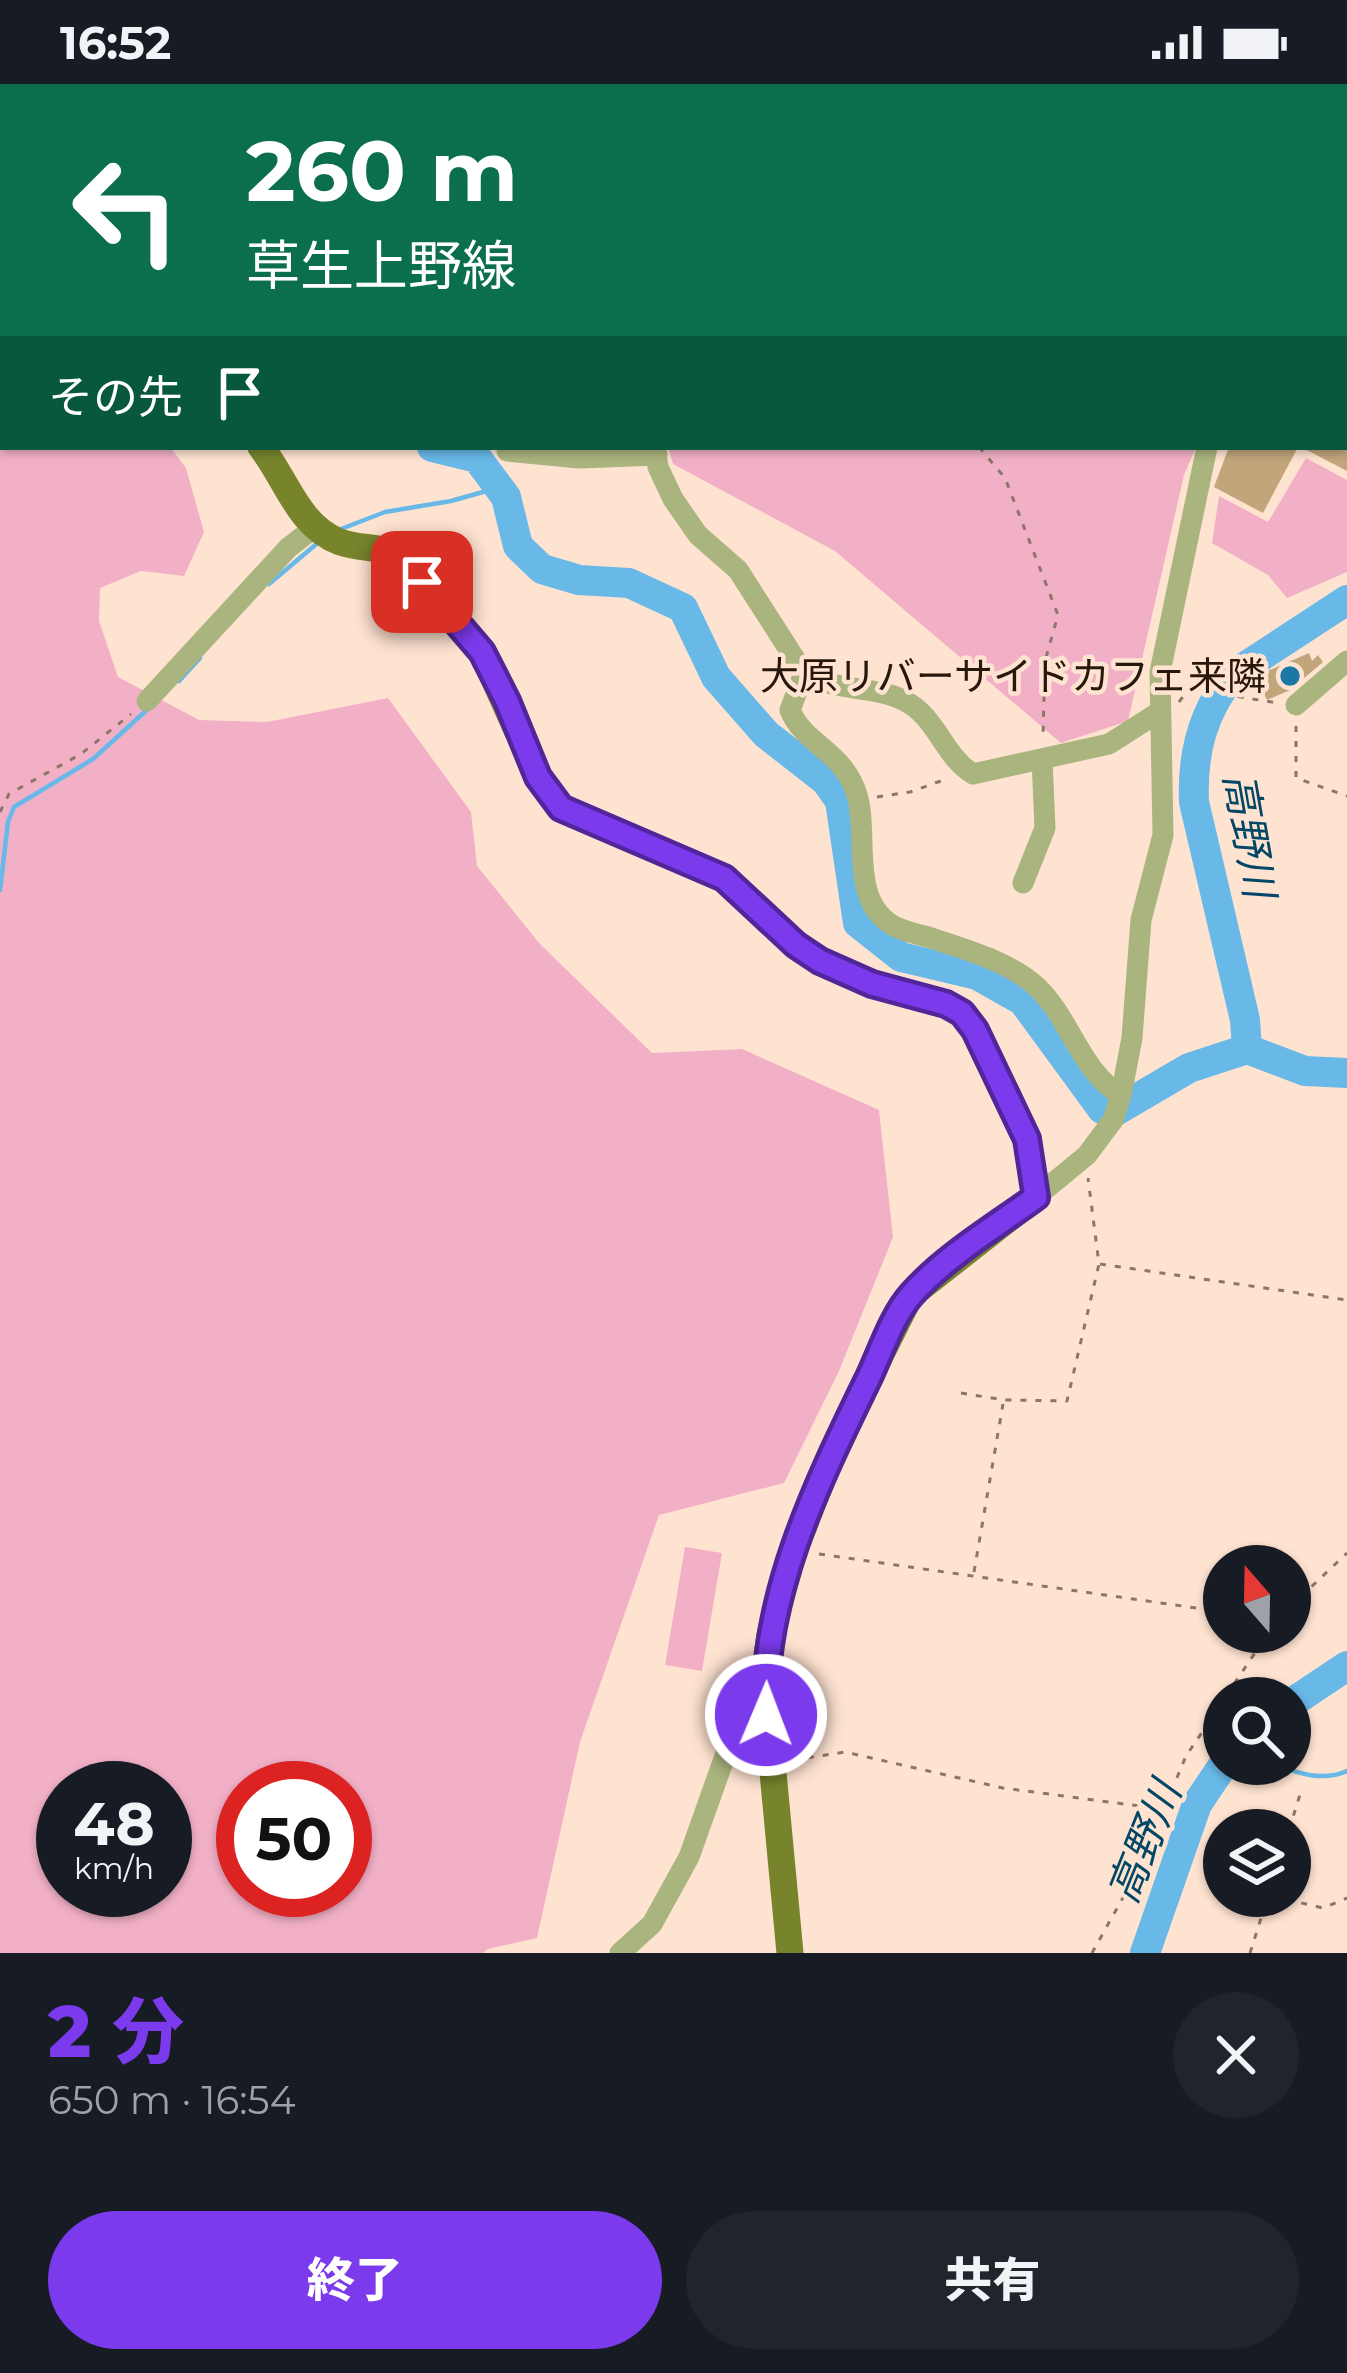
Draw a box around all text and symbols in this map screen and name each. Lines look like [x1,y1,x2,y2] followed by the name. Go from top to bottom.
[60,15,171,70] text: 16:52
[246,120,518,222] text: 260 m
[48,132,204,288] icon: left
[246,233,516,299] text: 草生上野線
[207,360,273,426] icon: arrive
[48,369,183,424] text: その先
[371,531,473,633] pin
[389,549,455,615] icon: arrive
[760,652,1266,700] place label: 大原リバーサイドカフェ来隣
[1277,663,1303,689] marker: 大原リバーサイドカフェ来隣
[1213,768,1287,905] water label: 高野川
[1203,1545,1311,1653] north arrow
[1203,1545,1311,1917] map controls
[703,1652,829,1778] position arrow
[1203,1677,1311,1785] button: search
[216,1761,372,1917] speed limit sign: 50
[1096,1770,1193,1910] water label: 高野川
[73,1787,155,1860] text: 48
[1203,1809,1311,1917] button: layers
[74,1850,154,1887] text: km/h
[48,1987,184,2075] text: 2 分
[1173,1992,1299,2118] button: close
[48,2076,295,2124] text: 650 m · 16:54
[48,2211,662,2349] button: 終了
[686,2211,1299,2349] button: 共有

